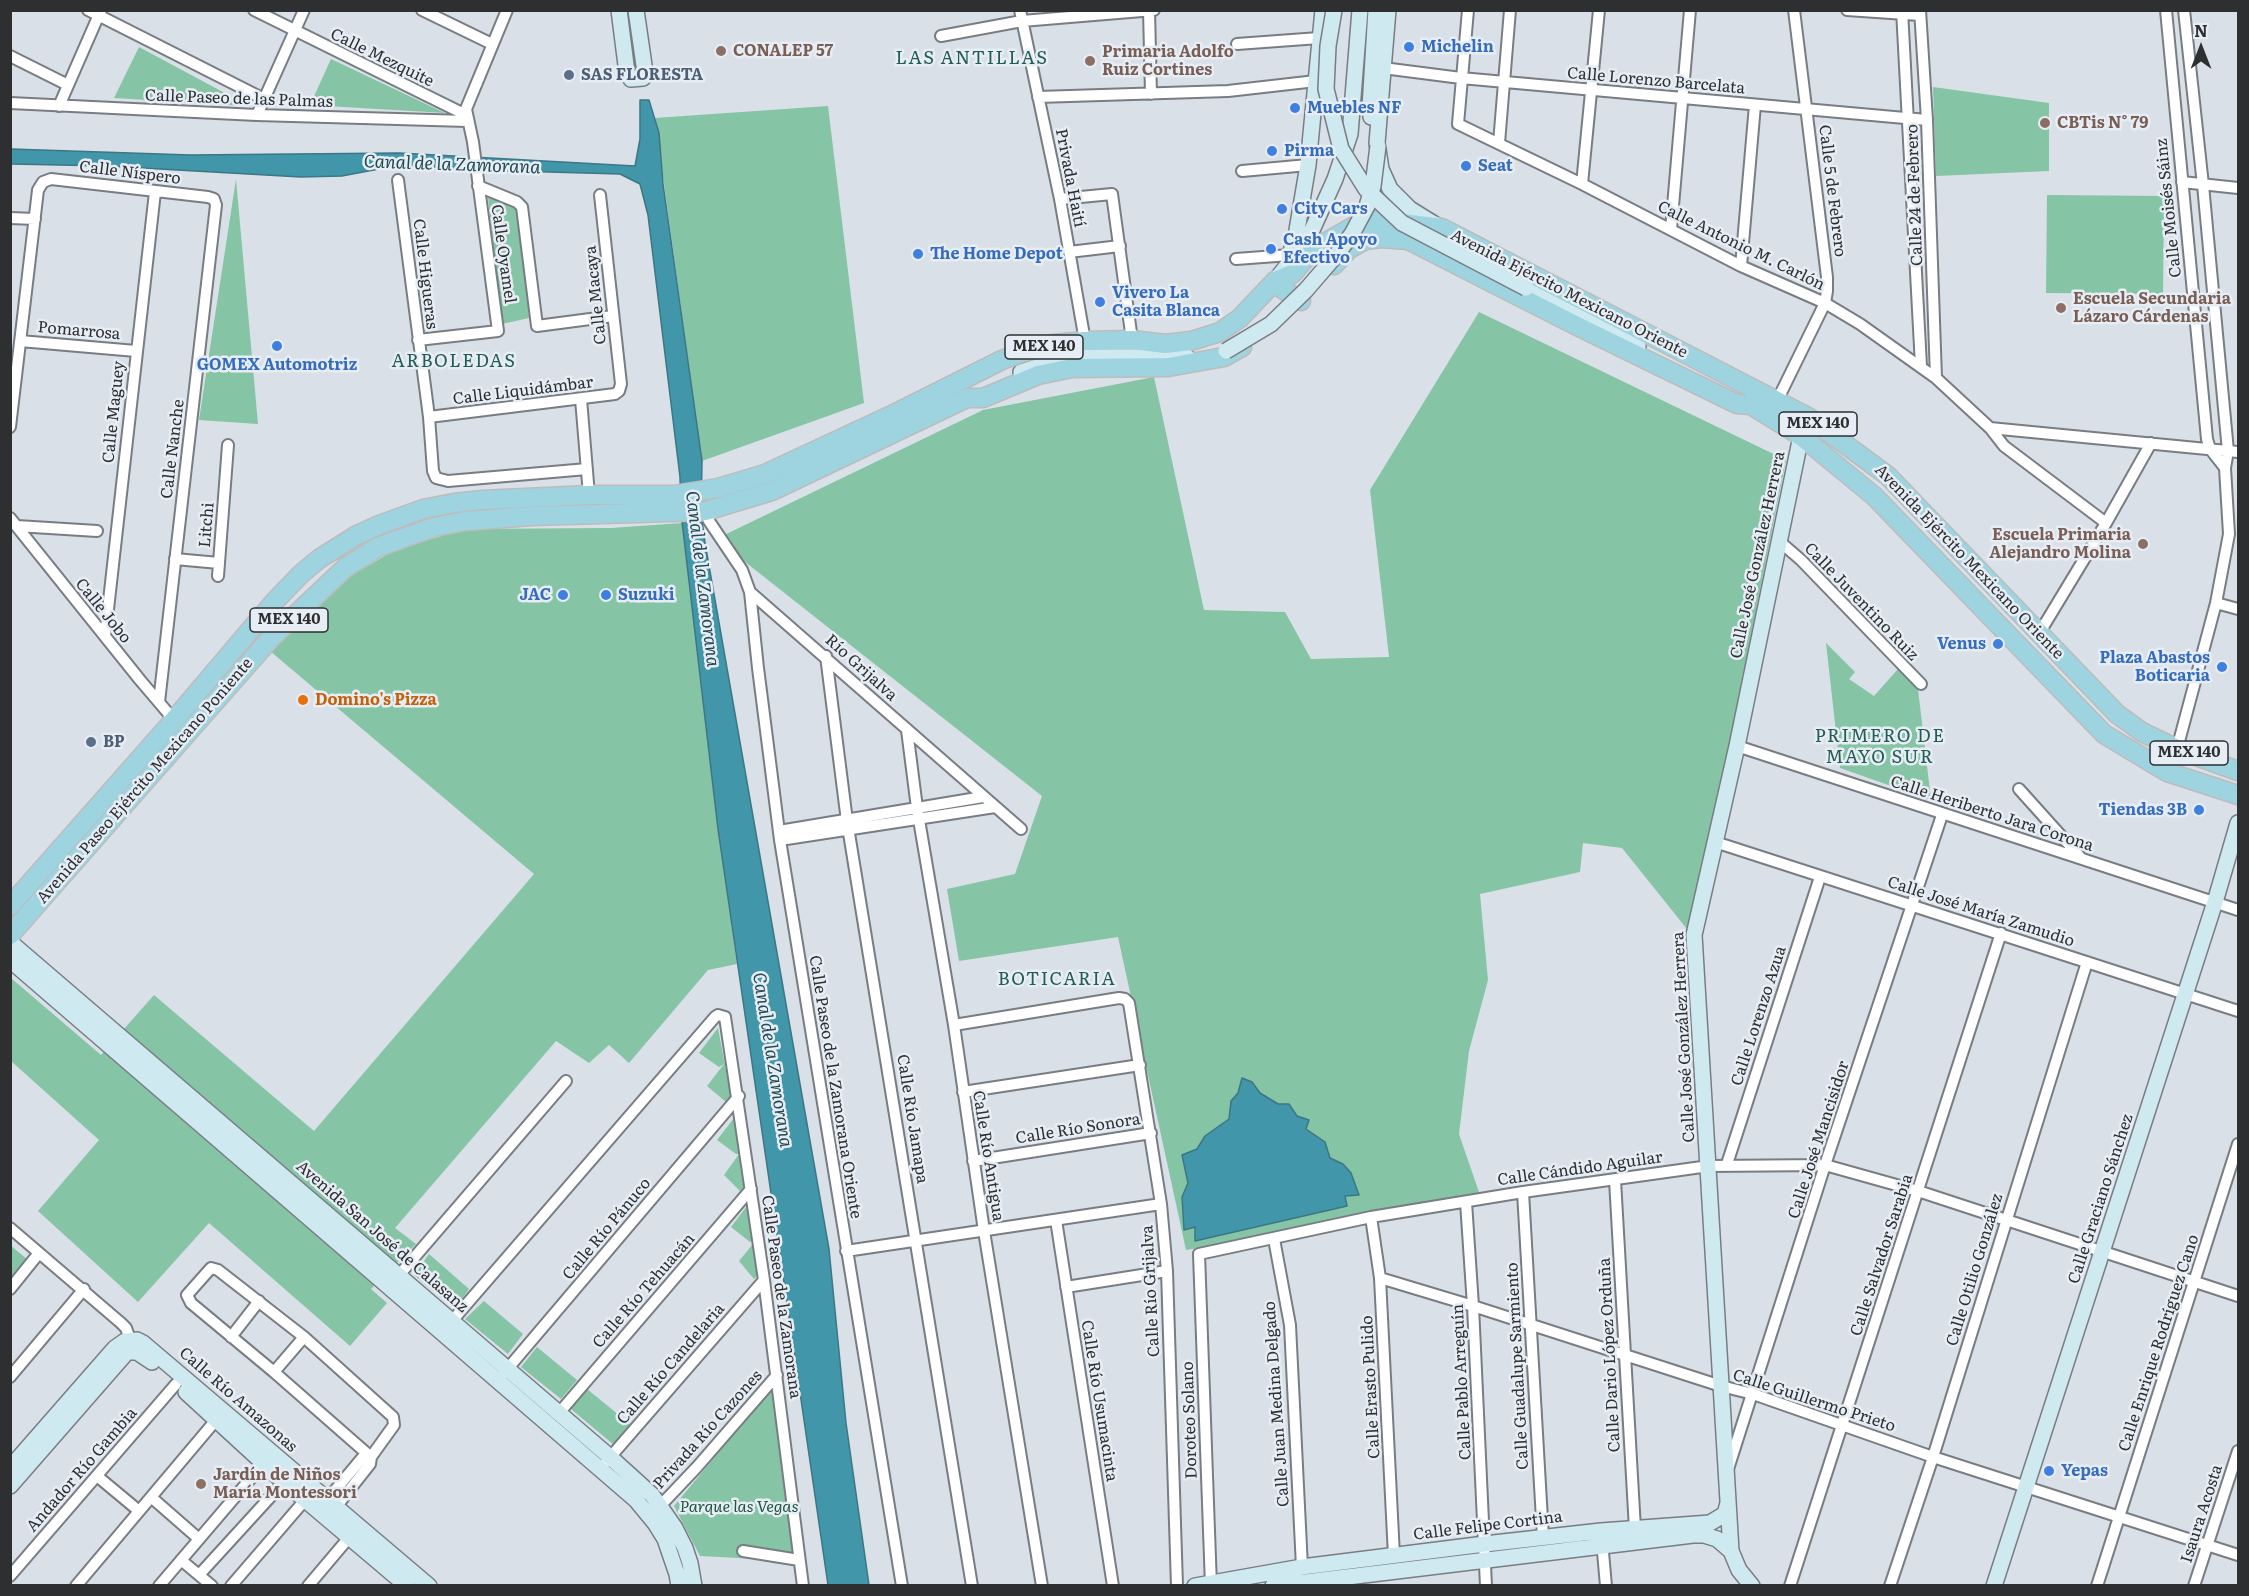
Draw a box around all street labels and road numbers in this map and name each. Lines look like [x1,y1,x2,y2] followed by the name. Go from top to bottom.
[327,25,437,91] street label: Calle Mezquite
[1566,64,1746,98] street label: Calle Lorenzo Barcelata
[145,86,333,112] street label: Calle Paseo de las Palmas
[1814,124,1850,258] street label: Calle 5 de Febrero
[1903,124,1927,266] street label: Calle 24 de Febrero
[1051,127,1089,229] street label: Privada Haití
[2152,138,2186,278] street label: Calle Moisés Sáinz
[78,157,182,189] street label: Calle Níspero
[1654,197,1828,295] street label: Calle Antonio M. Carlón
[487,203,519,305] street label: Calle Oyamel
[409,218,441,330] street label: Calle Higueras
[1447,226,1691,362] street label: Avenida Ejército Mexicano Oriente
[581,245,611,345] street label: Calle Macaya
[37,318,121,344] street label: Pomarrosa
[1005,335,1083,359] road number: MEX 140
[99,360,129,464] street label: Calle Maguey
[452,373,594,409] street label: Calle Liquidámbar
[157,398,189,500] street label: Calle Nanche
[1779,412,1857,436] road number: MEX 140
[1727,450,1789,660] street label: Calle José González Herrera
[1871,461,2067,663] street label: Avenida Ejército Mexicano Oriente
[195,502,219,548] street label: Litchi
[1800,539,1922,665] street label: Calle Juventino Ruiz
[71,575,135,647] street label: Calle Jobo
[250,608,328,632] road number: MEX 140
[821,631,901,705] street label: Río Grijalva
[33,654,257,908] street label: Avenida Paseo Ejército Mexicano Poniente
[2150,741,2228,765] road number: MEX 140
[1888,772,2096,856] street label: Calle Heriberto Jara Corona
[1885,873,2077,951] street label: Calle José María Zamudio
[1669,931,1699,1143] street label: Calle José González Herrera
[1727,944,1791,1088] street label: Calle Lorenzo Azua
[805,954,865,1220] street label: Calle Paseo de la Zamorana Oriente
[892,1053,932,1185] street label: Calle Río Jamapa
[1784,1059,1854,1221] street label: Calle José Mancisidor
[968,1089,1008,1223] street label: Calle Río Antigua
[1014,1110,1142,1148] street label: Calle Río Sonora
[2064,1112,2138,1286] street label: Calle Graciano Sánchez
[1496,1148,1664,1190] street label: Calle Cándido Aguilar
[292,1157,472,1317] street label: Avenida San José de Calasanz
[1847,1172,1917,1338] street label: Calle Salvador Sarabia
[559,1174,655,1284] street label: Calle Río Pánuco
[1943,1191,2007,1349] street label: Calle Otilio González
[757,1194,805,1400] street label: Calle Paseo de la Zamorana
[1138,1225,1164,1357] street label: Calle Río Grijalva
[589,1230,699,1352] street label: Calle Río Tehuacán
[2115,1232,2203,1454] street label: Calle Enrique Rodríguez Cano
[1595,1257,1625,1453] street label: Calle Dario López Orduña
[1503,1262,1533,1470] street label: Calle Guadalupe Sarmiento
[613,1299,729,1429] street label: Calle Río Candelaria
[1260,1301,1294,1507] street label: Calle Juan Medina Delgado
[1448,1303,1476,1461] street label: Calle Pablo Arreguín
[1358,1315,1384,1459] street label: Calle Erasto Pulido
[1077,1319,1121,1483] street label: Calle Río Usumacinta
[175,1344,301,1456] street label: Calle Río Amazonas
[1178,1361,1202,1479] street label: Doroteo Solano
[1730,1366,1898,1436] street label: Calle Guillermo Prieto
[650,1367,766,1493] street label: Privada Río Cazones
[23,1404,141,1536] street label: Andador Río Gambia
[2177,1462,2227,1566] street label: Isaura Acosta
[1412,1507,1564,1545] street label: Calle Felipe Cortina

